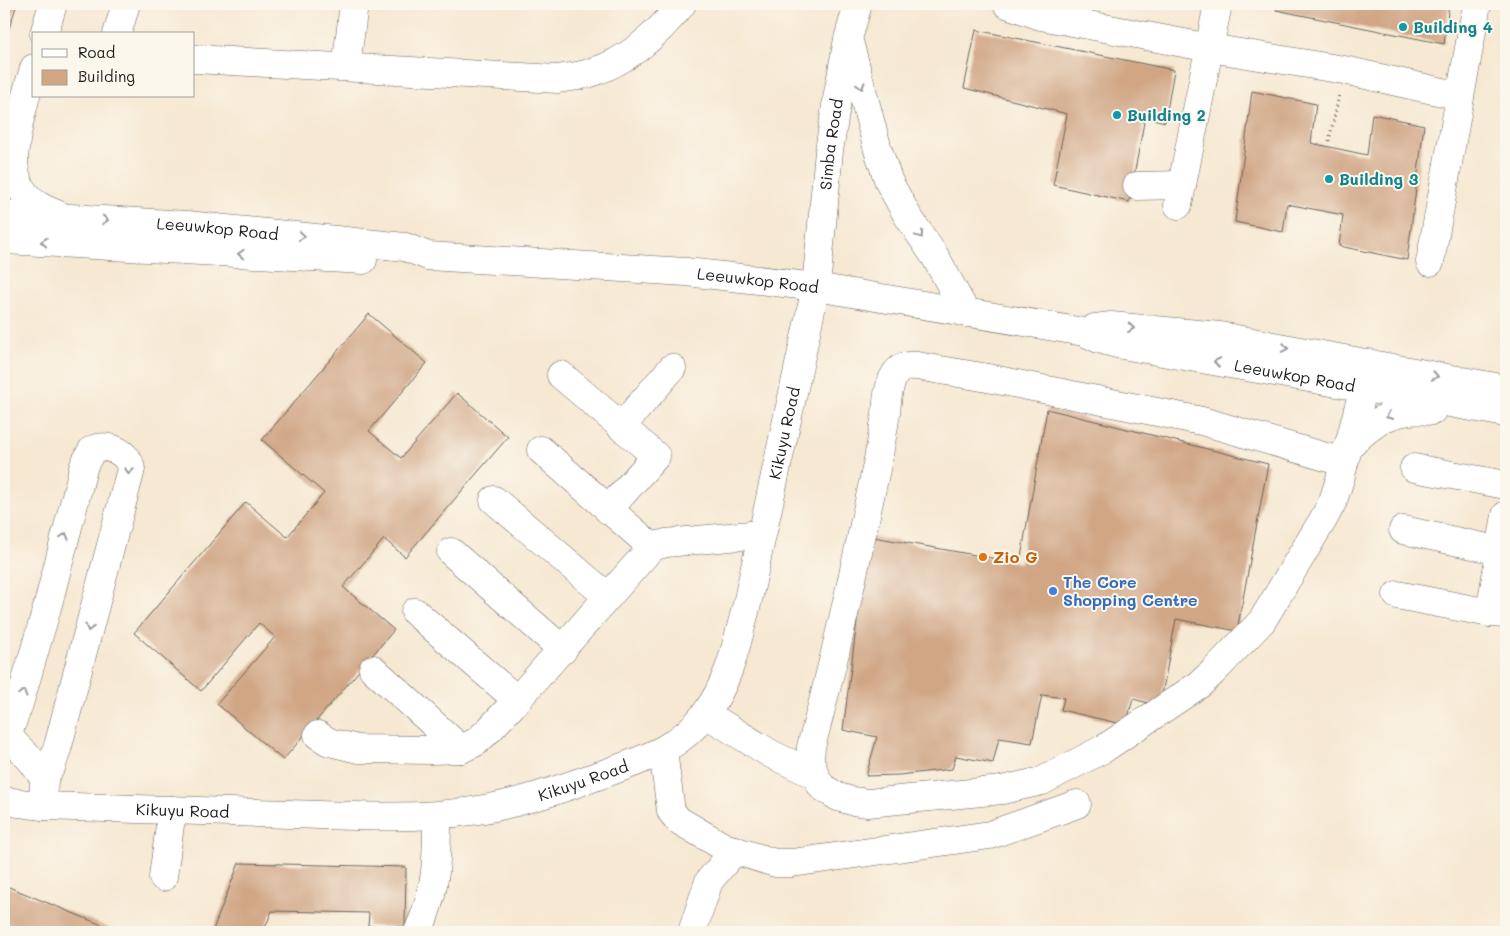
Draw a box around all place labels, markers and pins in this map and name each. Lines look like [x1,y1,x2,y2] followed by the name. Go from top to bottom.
[1413,16,1493,37] place label: Building 4
[1397,21,1409,33] marker: Building 4
[1127,104,1206,125] place label: Building 2
[1111,109,1123,121] marker: Building 2
[1339,168,1419,189] place label: Building 3
[1323,173,1335,185] marker: Building 3
[993,546,1038,567] place label: Zio G
[977,551,989,563] marker: Zio G
[1063,571,1198,610] place label: The Core Shopping Centre
[1047,585,1059,597] marker: The Core Shopping Centre

